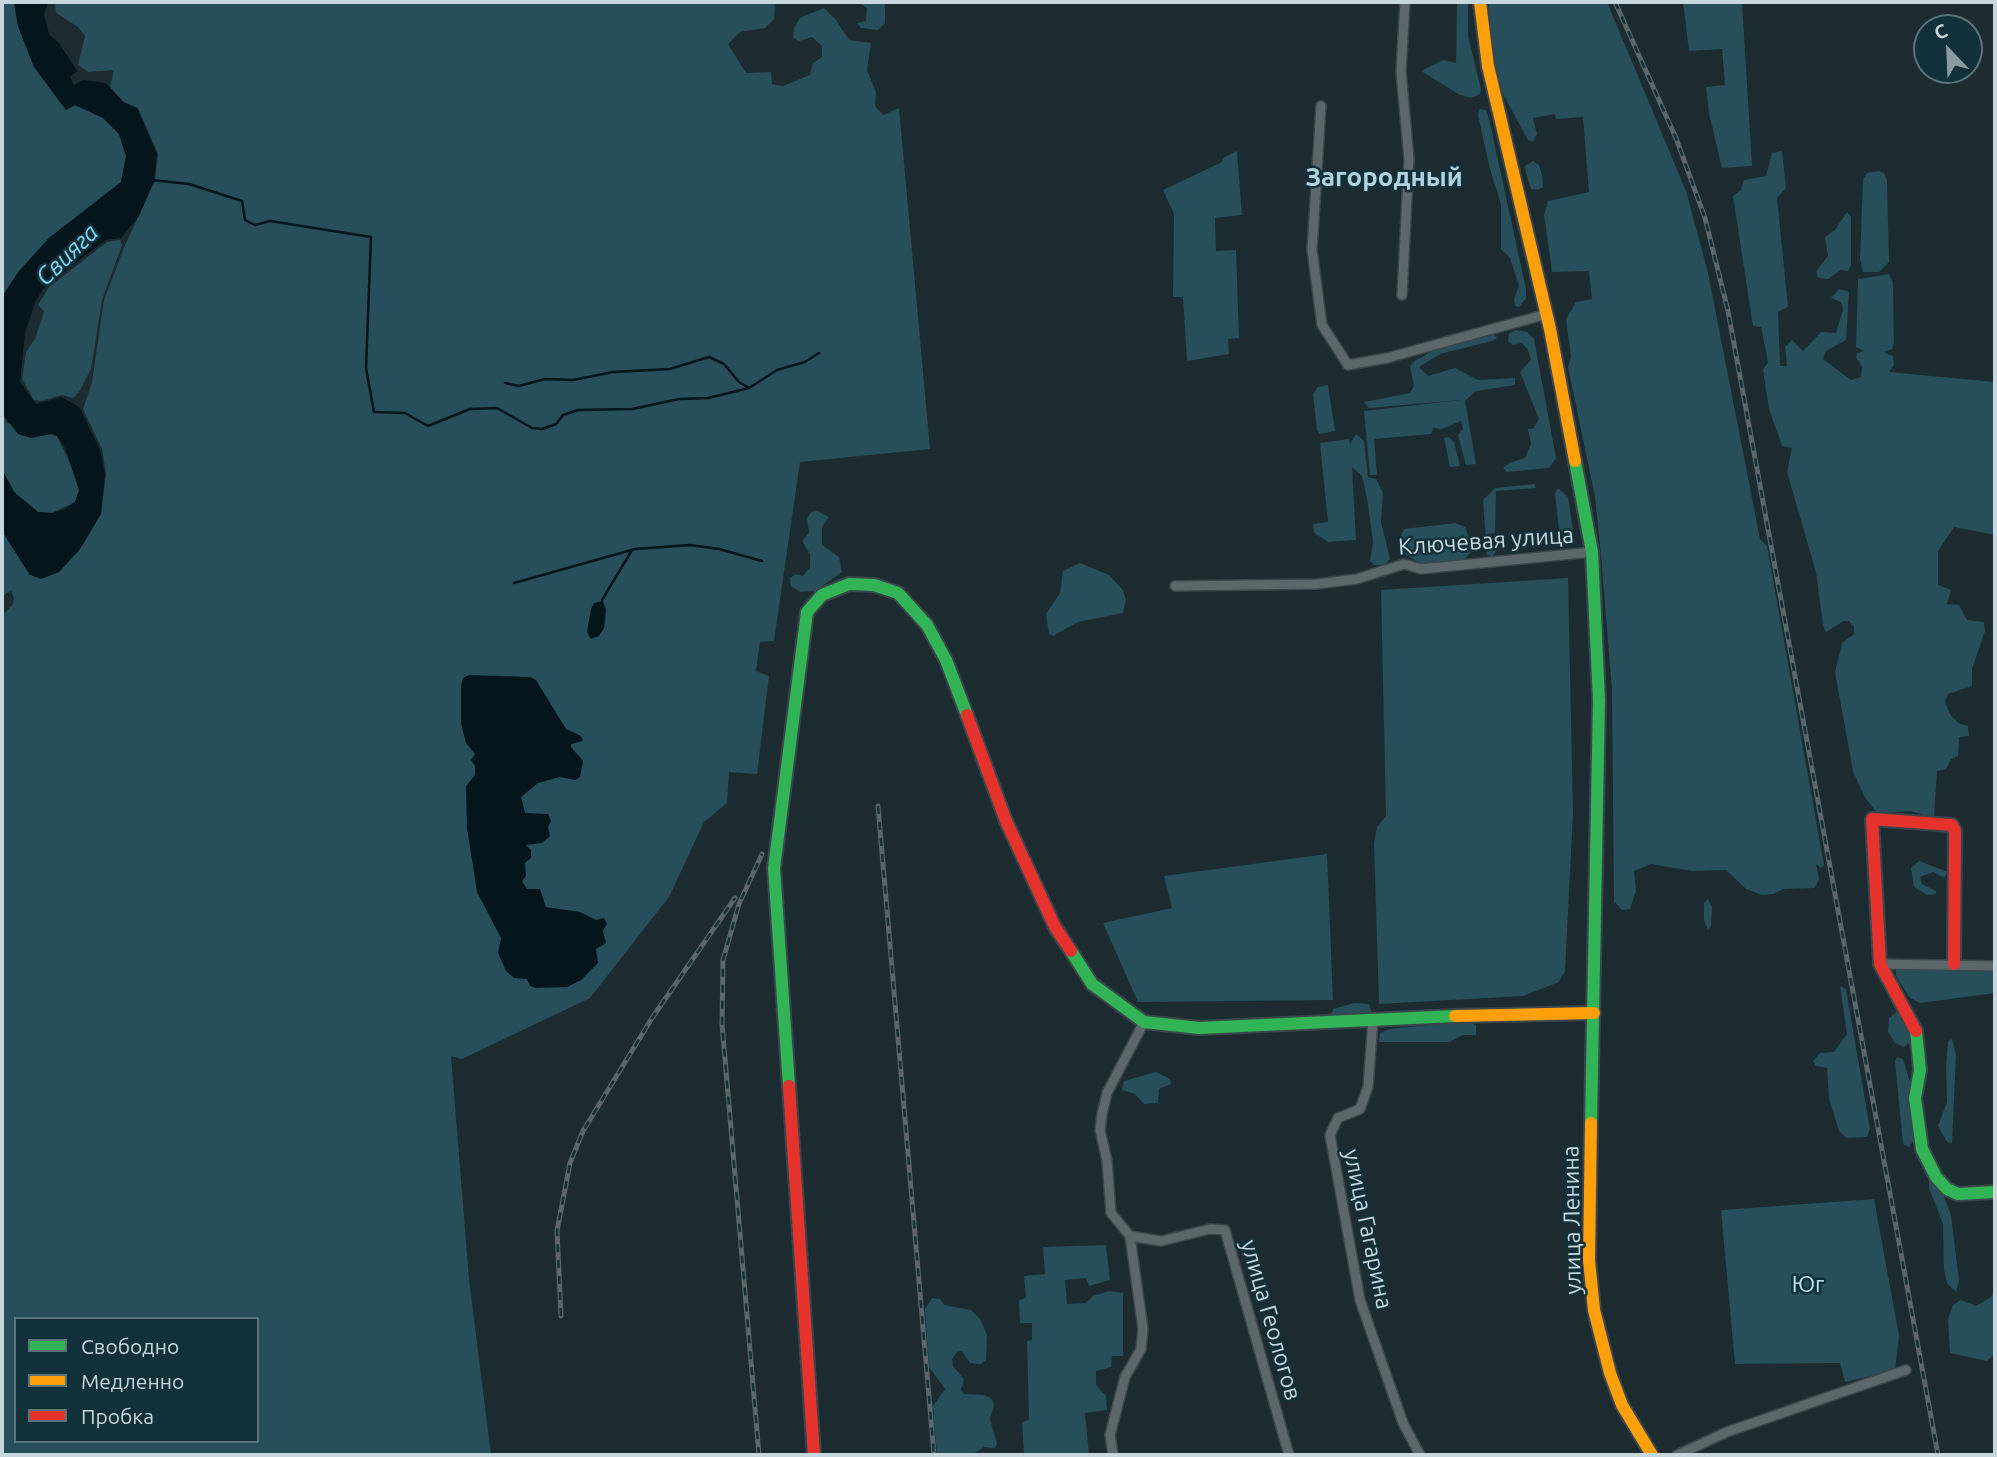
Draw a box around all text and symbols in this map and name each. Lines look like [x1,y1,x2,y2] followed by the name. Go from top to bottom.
[1913,14,1983,84] north arrow
[1931,19,1950,44] text: С
[1305,161,1463,193] district label: Загородный
[30,218,104,292] water label: Свияга
[1397,521,1575,561] street label: Ключевая улица
[1557,1145,1587,1295] street label: улица Ленина
[1338,1146,1398,1312] street label: улица Гагарина
[1235,1236,1307,1404] street label: улица Геологов
[1792,1270,1824,1298] park label: Юг
[14,1317,259,1443] legend
[81,1334,179,1358] text: Свободно
[81,1369,184,1393] text: Медленно
[81,1404,154,1428] text: Пробка

